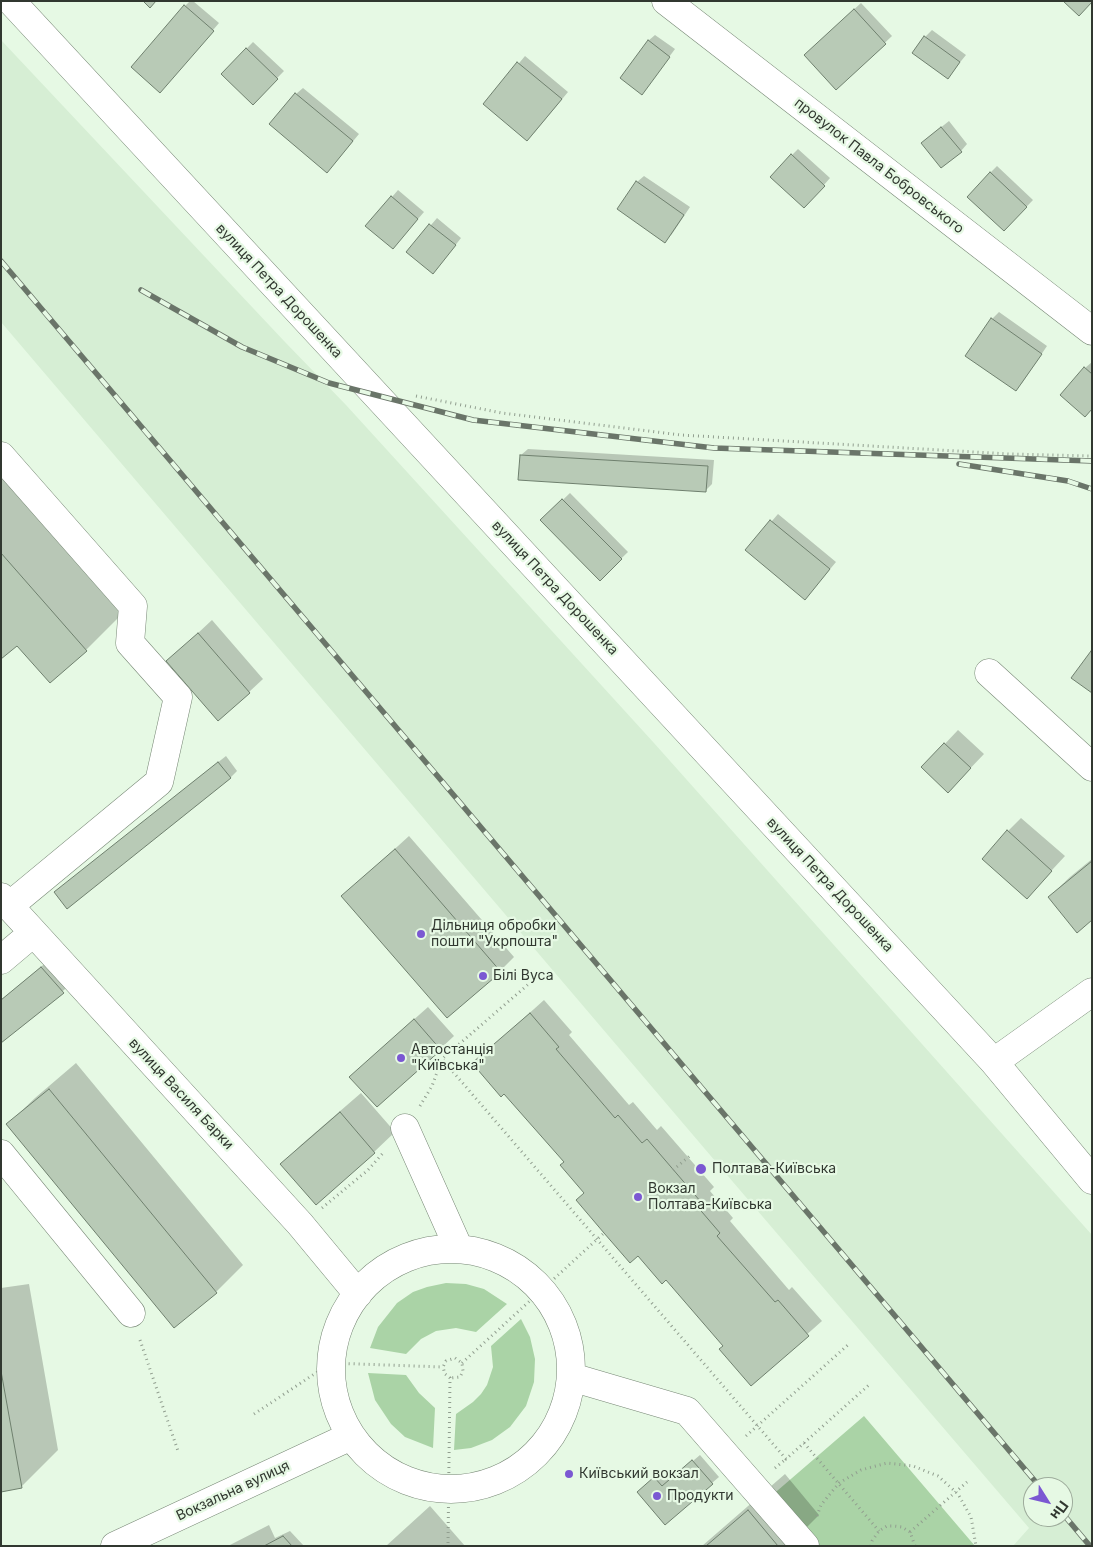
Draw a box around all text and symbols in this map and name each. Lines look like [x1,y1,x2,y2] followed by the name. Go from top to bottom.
[791,95,967,237] street label: провулок Павла Бобровського
[212,220,346,362] street label: вулиця Петра Дорошенка
[488,517,622,659] street label: вулиця Петра Дорошенка
[763,814,897,956] street label: вулиця Петра Дорошенка
[431,918,558,950] place label: Дільниця обробки пошти "Укрпошта"
[415,928,427,940] marker: Дільниця обробки пошти "Укрпошта"
[493,968,554,984] place label: Білі Вуса
[477,970,489,982] marker: Білі Вуса
[125,1035,237,1153] street label: вулиця Василя Барки
[411,1042,493,1074] place label: Автостанція "Київська"
[395,1052,407,1064] marker: Автостанція "Київська"
[712,1161,836,1177] place label: Полтава-Київська
[694,1162,708,1176] marker: Полтава-Київська
[648,1181,772,1214] place label: Вокзал Полтава-Київська
[632,1191,644,1203] marker: Вокзал Полтава-Київська
[174,1457,292,1525] street label: Вокзальна вулиця
[579,1466,699,1482] place label: Київський вокзал
[563,1468,575,1480] marker: Київський вокзал
[1023,1477,1073,1527] north arrow
[667,1488,734,1504] place label: Продукти
[651,1490,663,1502] marker: Продукти
[1047,1498,1072,1523] text: Пн

